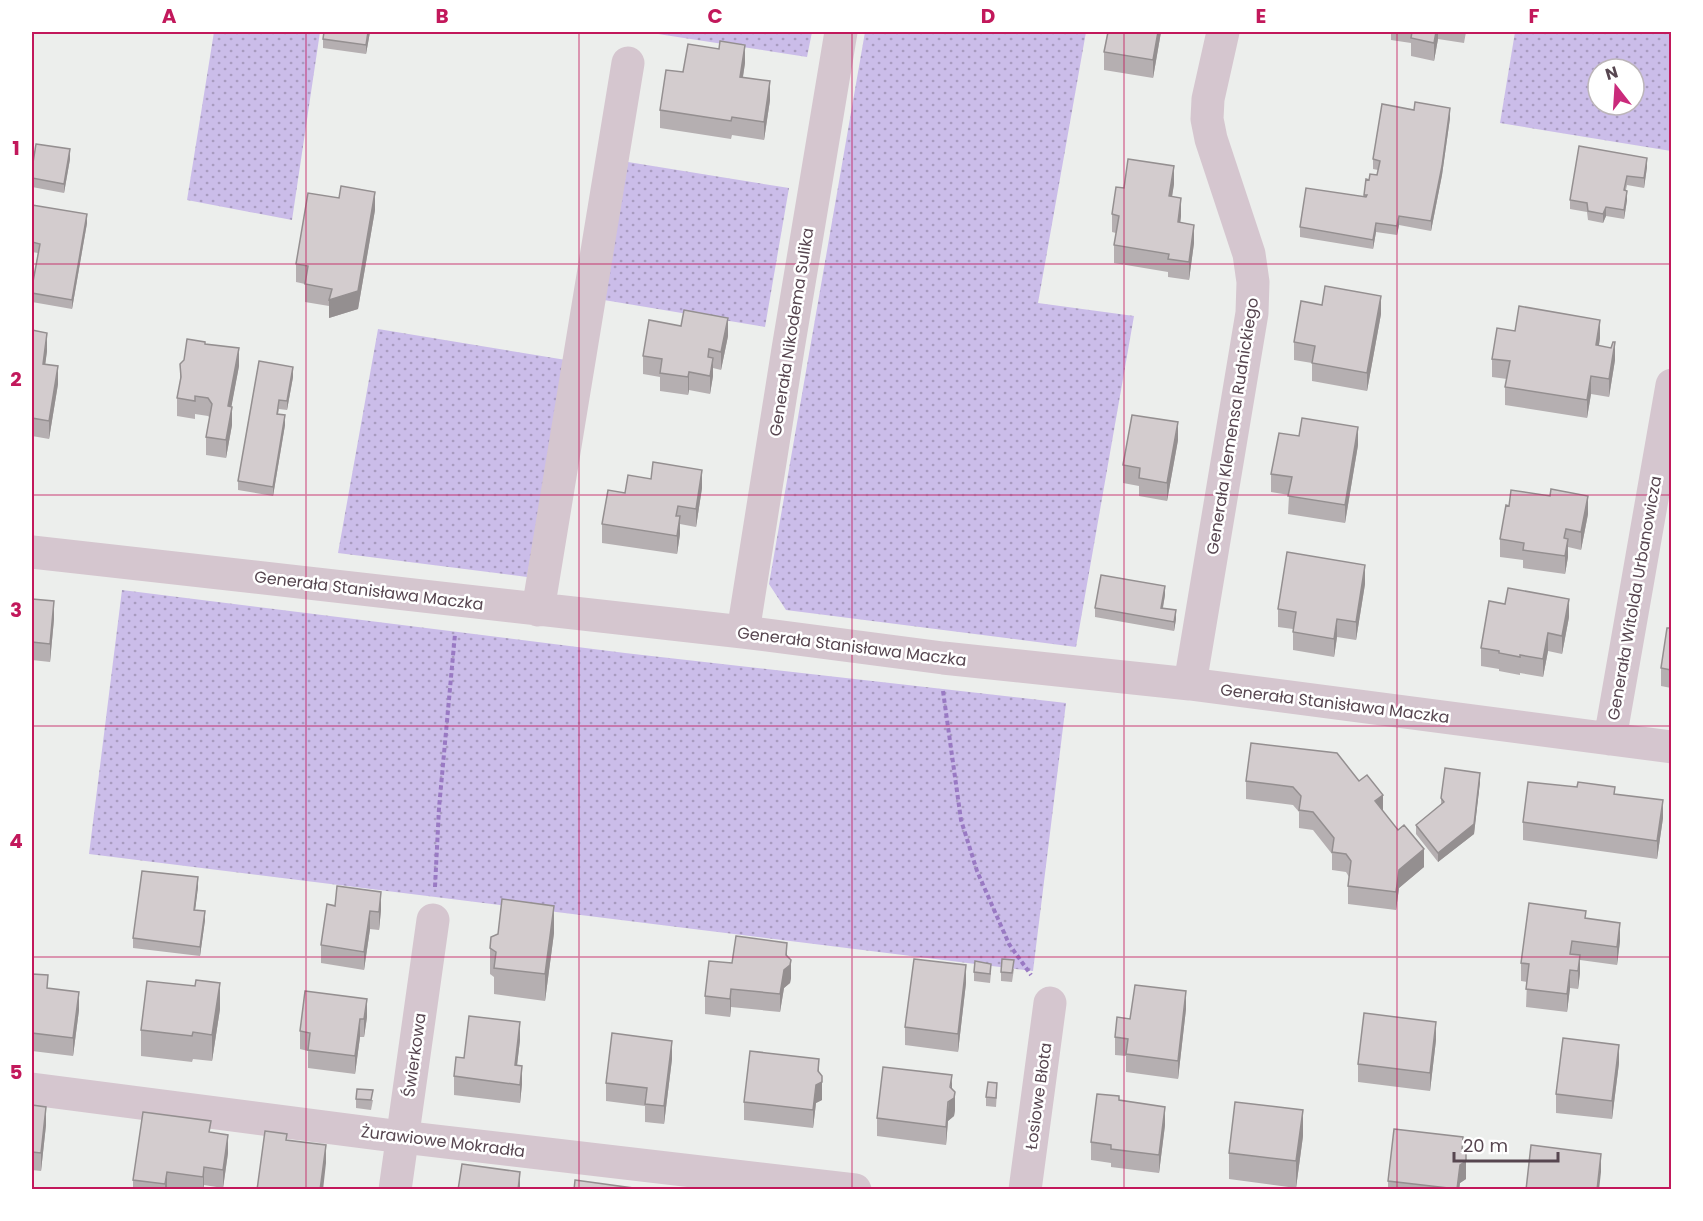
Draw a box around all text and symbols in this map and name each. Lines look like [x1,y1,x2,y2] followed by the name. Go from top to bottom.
[162,2,177,30] text: A
[435,2,449,30] text: B
[707,2,723,30] text: C
[981,2,995,30] text: D
[1256,2,1266,30] text: E
[1529,2,1540,30] text: F
[1586,57,1646,117] north arrow
[1603,60,1621,86] text: N
[12,134,20,162] text: 1
[764,226,819,438] street label: Generała Nikodema Sulika
[1201,296,1264,556] street label: Generała Klemensa Rudnickiego
[10,365,22,393] text: 2
[1602,474,1667,722] street label: Generała Witolda Urbanowicza
[253,565,485,616] street label: Generała Stanisława Maczka
[10,596,22,624] text: 3
[736,621,968,672] street label: Generała Stanisława Maczka
[1219,678,1451,729] street label: Generała Stanisława Maczka
[9,827,23,855] text: 4
[397,1011,432,1099] street label: Świerkowa
[1020,1041,1057,1151] street label: Łosiowe Błota
[10,1058,23,1086] text: 5
[360,1120,526,1163] street label: Żurawiowe Mokradła
[1454,1125,1558,1163] scale bar
[1463,1133,1508,1158] text: 20 m

